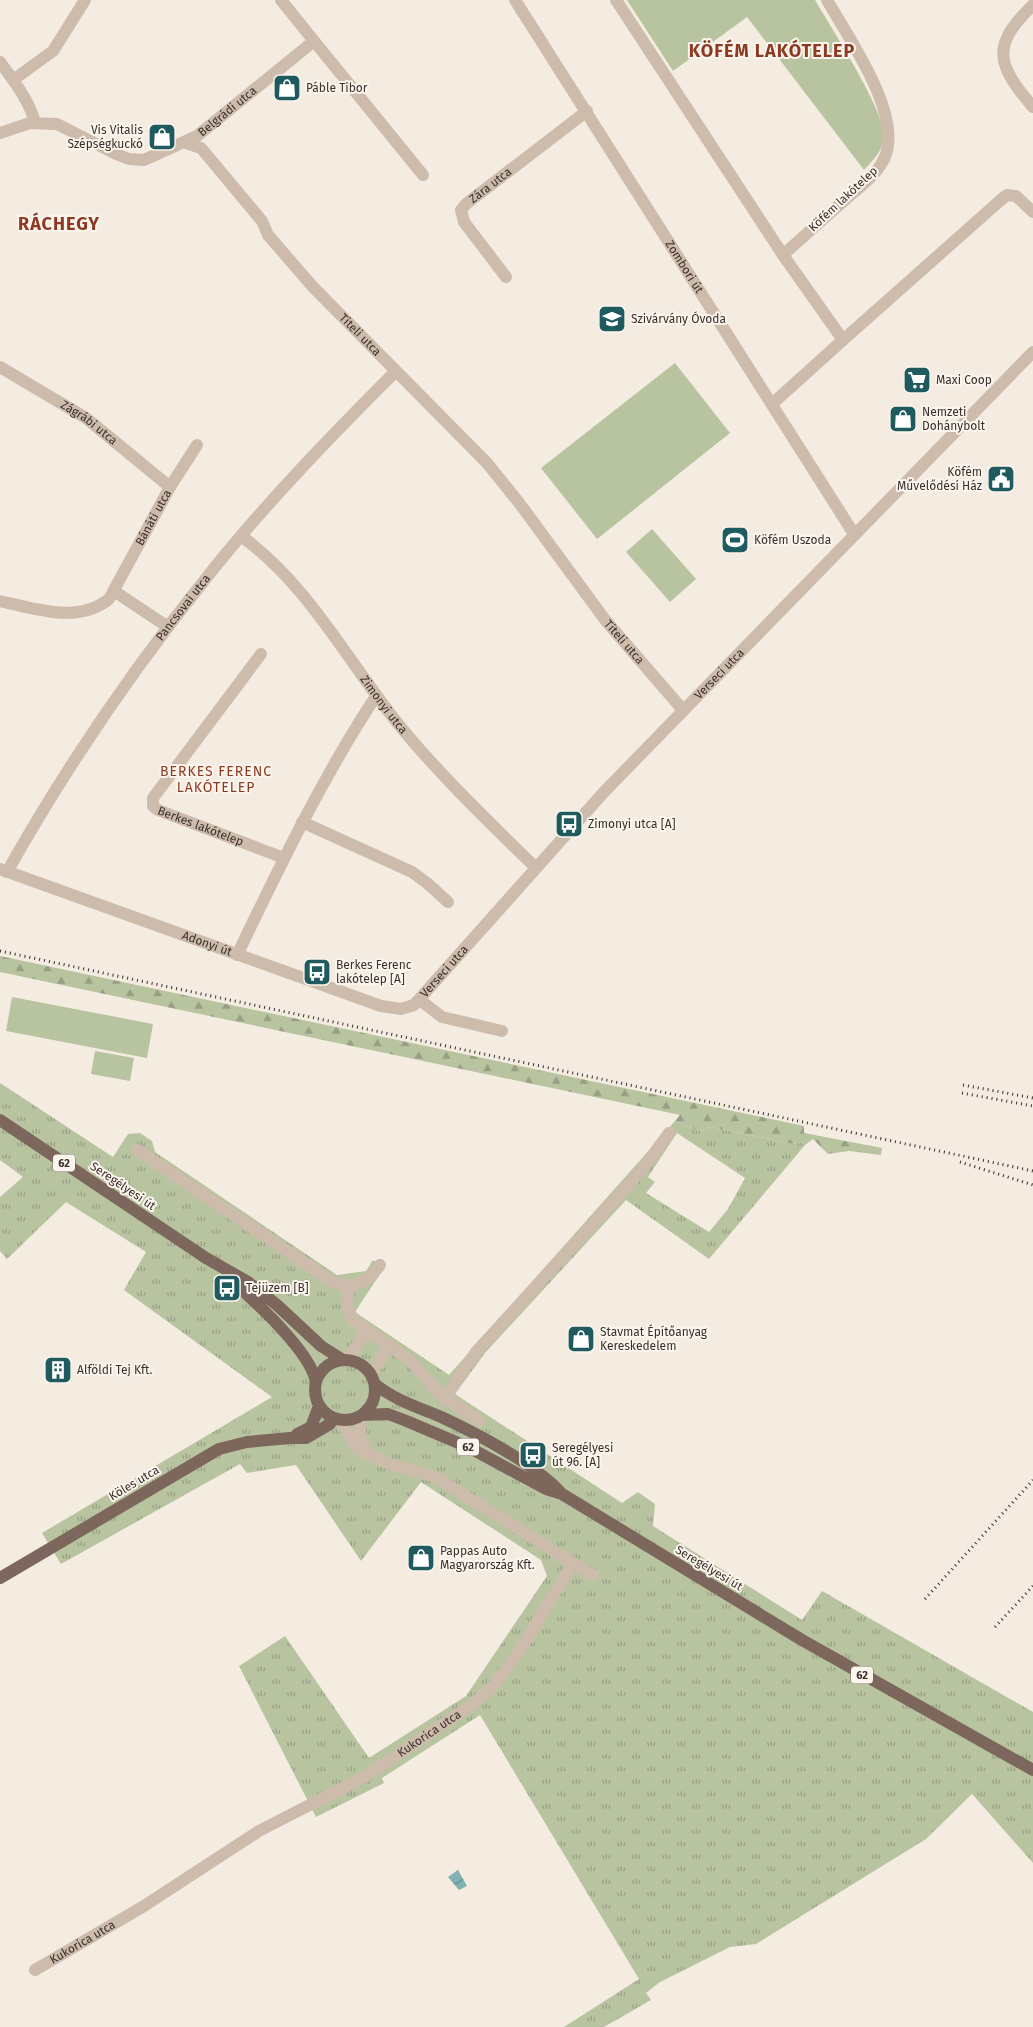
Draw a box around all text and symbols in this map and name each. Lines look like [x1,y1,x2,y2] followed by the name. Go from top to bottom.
[689,39,855,62] district label: KÖFÉM LAKÓTELEP
[272,73,302,103] shop icon: Páble Tibor
[306,81,368,95] place label: Páble Tibor
[195,83,259,139] street label: Belgrádi utca
[147,122,177,152] shop icon: Vis Vitalis Szépségkuckó
[68,123,143,151] place label: Vis Vitalis Szépségkuckó
[806,164,880,234] street label: Köfém lakótelep
[466,165,514,206] street label: Zára utca
[18,212,100,235] district label: RÁCHEGY
[662,238,707,296] street label: Zombori út
[597,304,627,334] school or university icon: Szivárvány Óvoda
[336,311,384,359] street label: Titeli utca
[631,311,726,326] place label: Szivárvány Óvoda
[902,365,932,395] supermarket icon: Maxi Coop
[936,373,992,387] place label: Maxi Coop
[58,398,120,448] street label: Zágrábi utca
[888,404,918,434] shop icon: Nemzeti Dohánybolt
[922,405,986,433] place label: Nemzeti Dohánybolt
[986,464,1016,494] public building icon: Köfém Művelődési Ház
[897,465,982,493] place label: Köfém Művelődési Ház
[132,487,174,548] street label: Bánáti utca
[720,525,750,555] sports icon: Köfém Uszoda
[754,533,831,547] place label: Köfém Uszoda
[153,572,213,644] street label: Pancsovai utca
[601,617,647,667] street label: Titeli utca
[691,646,747,702] street label: Verseci utca
[357,673,410,737] street label: Zimonyi utca
[160,763,272,796] district label: BERKES FERENC LAKÓTELEP
[156,804,246,849] street label: Berkes lakótelep
[554,809,584,839] bus stop icon: Zimonyi utca [A]
[588,817,676,831] place label: Zimonyi utca [A]
[180,928,234,959] street label: Adonyi út
[417,942,471,1000] street label: Verseci utca
[302,957,332,987] bus stop icon: Berkes Ferenc lakótelep [A]
[336,958,412,986] place label: Berkes Ferenc lakótelep [A]
[53,1154,75,1172] road number: 62
[88,1159,159,1213] street label: Seregélyesi út
[212,1273,242,1303] bus stop icon: Tejüzem [B]
[246,1281,309,1295] place label: Tejüzem [B]
[566,1324,596,1354] shop icon: Stavmat Építőanyag Kereskedelem
[600,1324,708,1353] place label: Stavmat Építőanyag Kereskedelem
[43,1355,73,1385] building icon: Alföldi Tej Kft.
[77,1363,152,1377] place label: Alföldi Tej Kft.
[457,1438,479,1455] road number: 62
[518,1440,548,1470] bus stop icon: Seregélyesi út 96. [A]
[552,1441,613,1469] place label: Seregélyesi út 96. [A]
[106,1463,162,1503] street label: Köles utca
[673,1542,746,1594] street label: Seregélyesi út
[406,1543,436,1573] shop icon: Pappas Auto Magyarország Kft.
[440,1544,535,1572] place label: Pappas Auto Magyarország Kft.
[851,1666,873,1684] road number: 62
[395,1707,464,1760] street label: Kukorica utca
[47,1917,118,1967] street label: Kukorica utca

